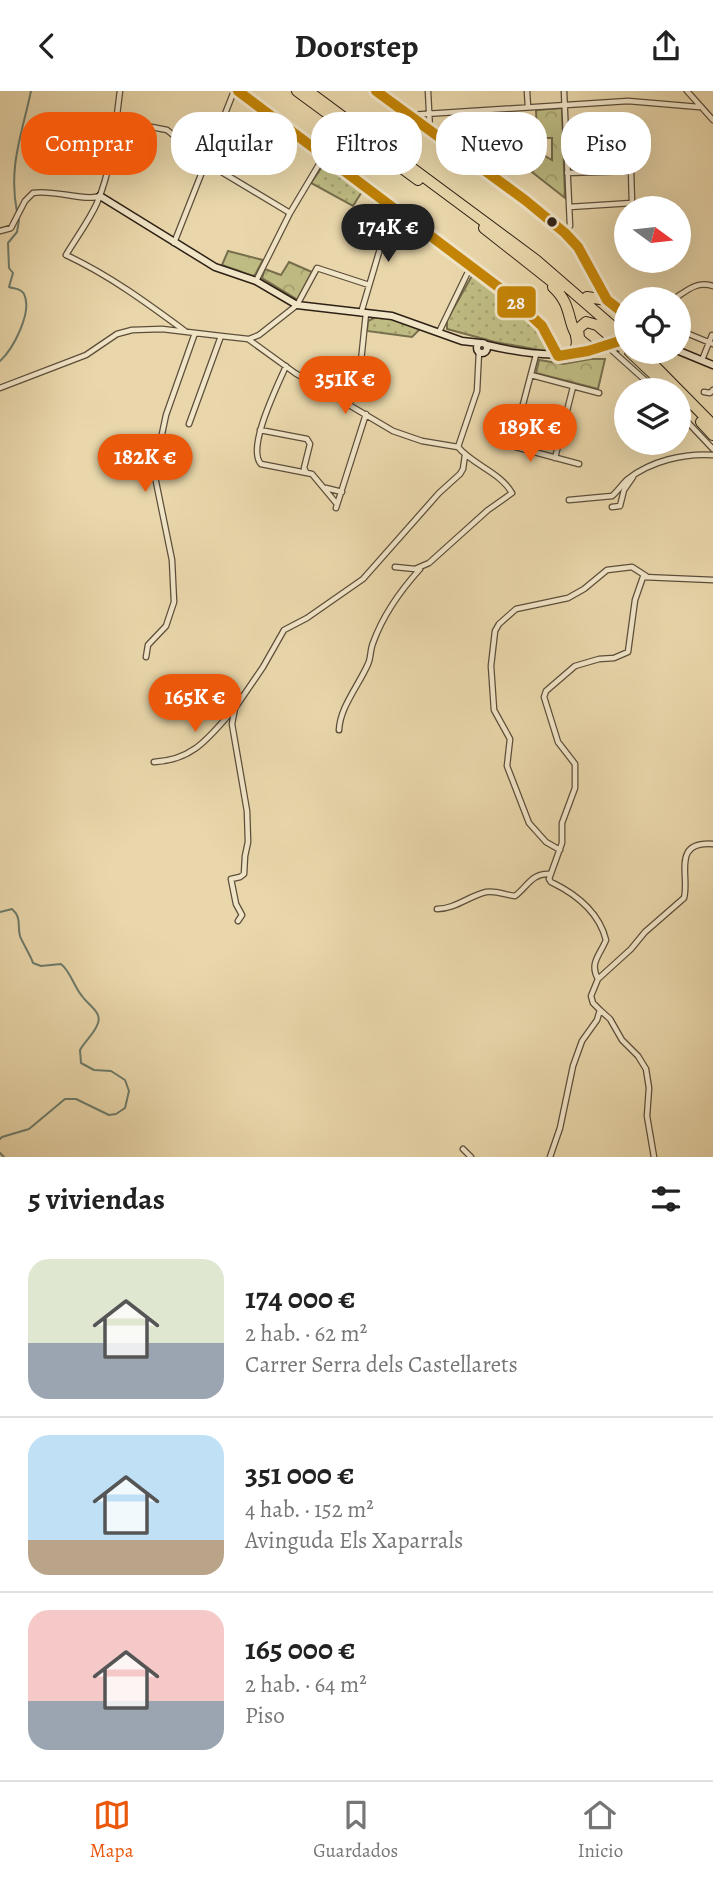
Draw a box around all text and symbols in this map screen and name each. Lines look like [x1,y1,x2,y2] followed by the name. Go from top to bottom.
[295,24,418,68] text: Doorstep
[28,27,66,65] icon: back
[647,27,685,65] icon: share
[21,112,157,175] chip: Comprar
[171,112,297,175] chip: Alquilar
[311,112,422,175] chip: Filtros
[436,112,547,175] chip: Nuevo
[561,112,651,175] chip: Piso
[614,196,691,273] north arrow
[614,196,691,455] map controls
[331,205,445,264] pin: 174K €
[357,211,419,242] text: 174K €
[545,215,559,229] unlabelled marker
[496,285,537,319] line badge: 28
[614,287,691,364] button: locate
[507,290,525,316] text: 28
[288,357,402,416] pin: 351K €
[315,363,375,394] text: 351K €
[614,378,691,455] button: layers
[473,405,587,464] pin: 189K €
[499,411,561,442] text: 189K €
[88,435,202,494] pin: 182K €
[114,441,176,472] text: 182K €
[138,675,252,734] pin: 165K €
[164,681,226,712] text: 165K €
[28,1179,165,1219] text: 5 viviendas
[647,1180,685,1218] icon: filters
[245,1278,356,1318] text: 174 000 €
[84,1287,168,1371] icon: home
[245,1318,367,1349] text: 2 hab. · 62 m²
[245,1349,518,1380] text: Carrer Serra dels Castellarets
[245,1454,354,1494] text: 351 000 €
[84,1463,168,1547] icon: home
[245,1494,374,1525] text: 4 hab. · 152 m²
[245,1525,463,1556] text: Avinguda Els Xaparrals
[245,1629,356,1669] text: 165 000 €
[84,1638,168,1722] icon: home
[245,1669,367,1700] text: 2 hab. · 64 m²
[245,1700,285,1731] text: Piso
[90,1796,134,1864] tab: Mapa
[313,1796,398,1864] tab: Guardados
[578,1796,623,1864] tab: Inicio

